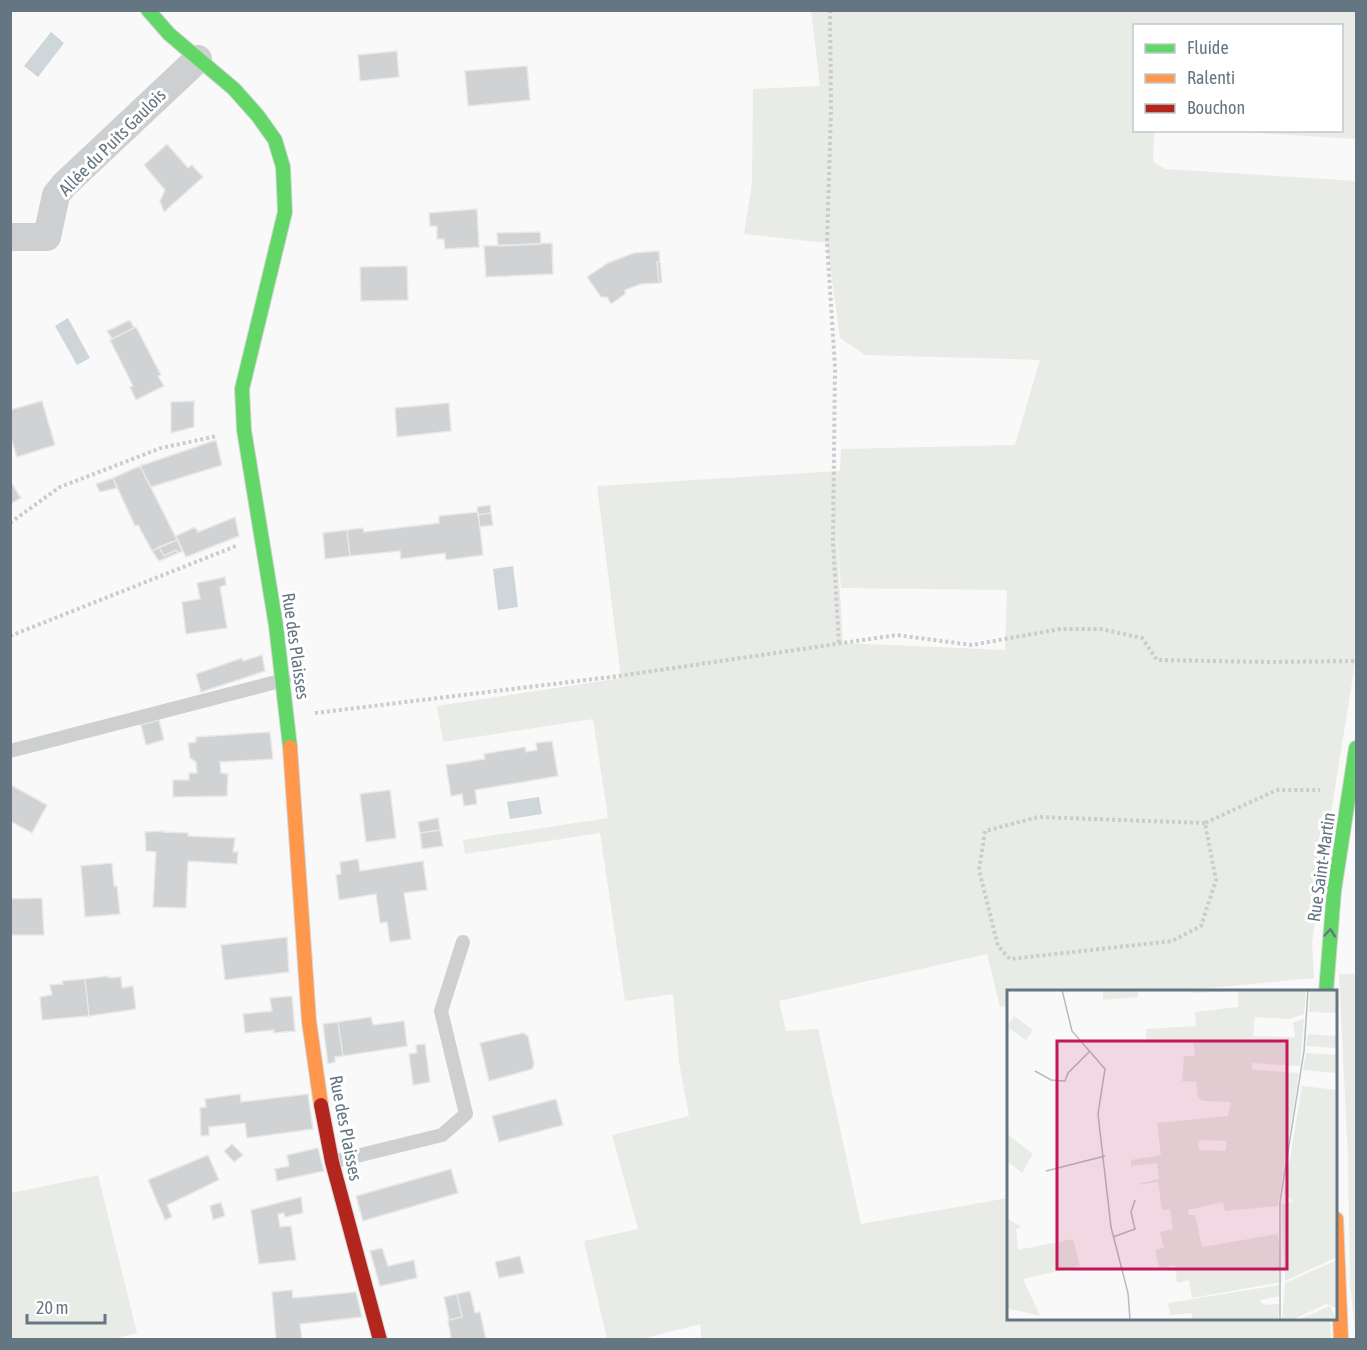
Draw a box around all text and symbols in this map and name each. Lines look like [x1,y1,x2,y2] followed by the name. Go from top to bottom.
[1133,24,1343,132] legend
[1187,37,1229,58] text: Fluide
[1187,67,1235,88] text: Ralenti
[54,84,170,200] street label: Allée du Puits Gaulois
[1187,97,1245,118] text: Bouchon
[278,591,314,701] street label: Rue des Plaisses
[1303,811,1339,923] street label: Rue Saint-Martin
[1323,929,1336,938] one-way arrow
[1007,990,1337,1320] inset map
[325,1073,367,1183] street label: Rue des Plaisses
[27,1287,105,1325] scale bar
[36,1297,68,1318] text: 20 m

